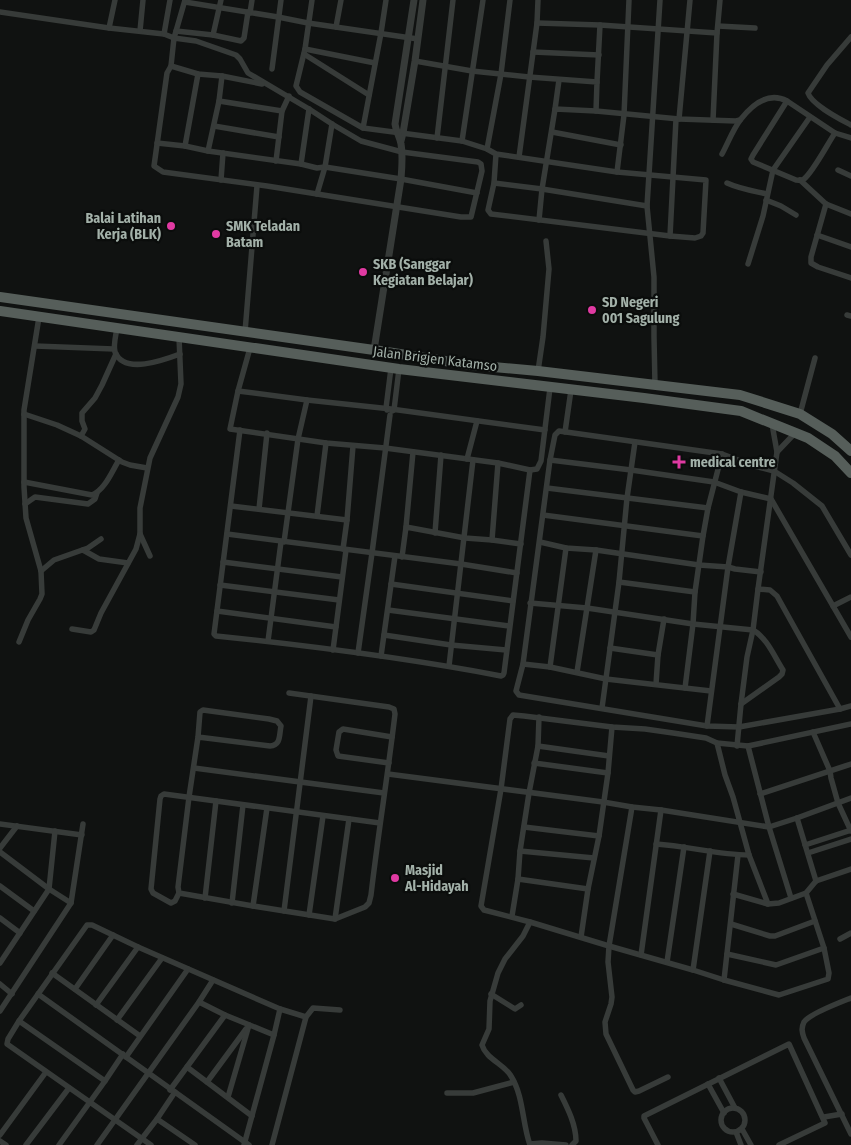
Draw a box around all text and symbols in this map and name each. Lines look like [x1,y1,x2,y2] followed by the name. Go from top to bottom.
[86,210,161,243] place label: Balai Latihan Kerja (BLK)
[226,218,300,251] place label: SMK Teladan Batam
[165,220,177,232] marker: Balai Latihan Kerja (BLK)
[210,228,222,240] marker: SMK Teladan Batam
[373,256,473,289] place label: SKB (Sanggar Kegiatan Belajar)
[357,266,369,278] marker: SKB (Sanggar Kegiatan Belajar)
[602,294,679,327] place label: SD Negeri 001 Sagulung
[586,304,598,316] marker: SD Negeri 001 Sagulung
[372,343,498,375] street label: Jalan Brigjen Katamso
[690,454,776,471] place label: medical centre
[672,455,686,469] marker: medical centre
[404,862,469,895] place label: Masjid Al-Hidayah
[389,872,401,884] marker: Masjid Al-Hidayah

